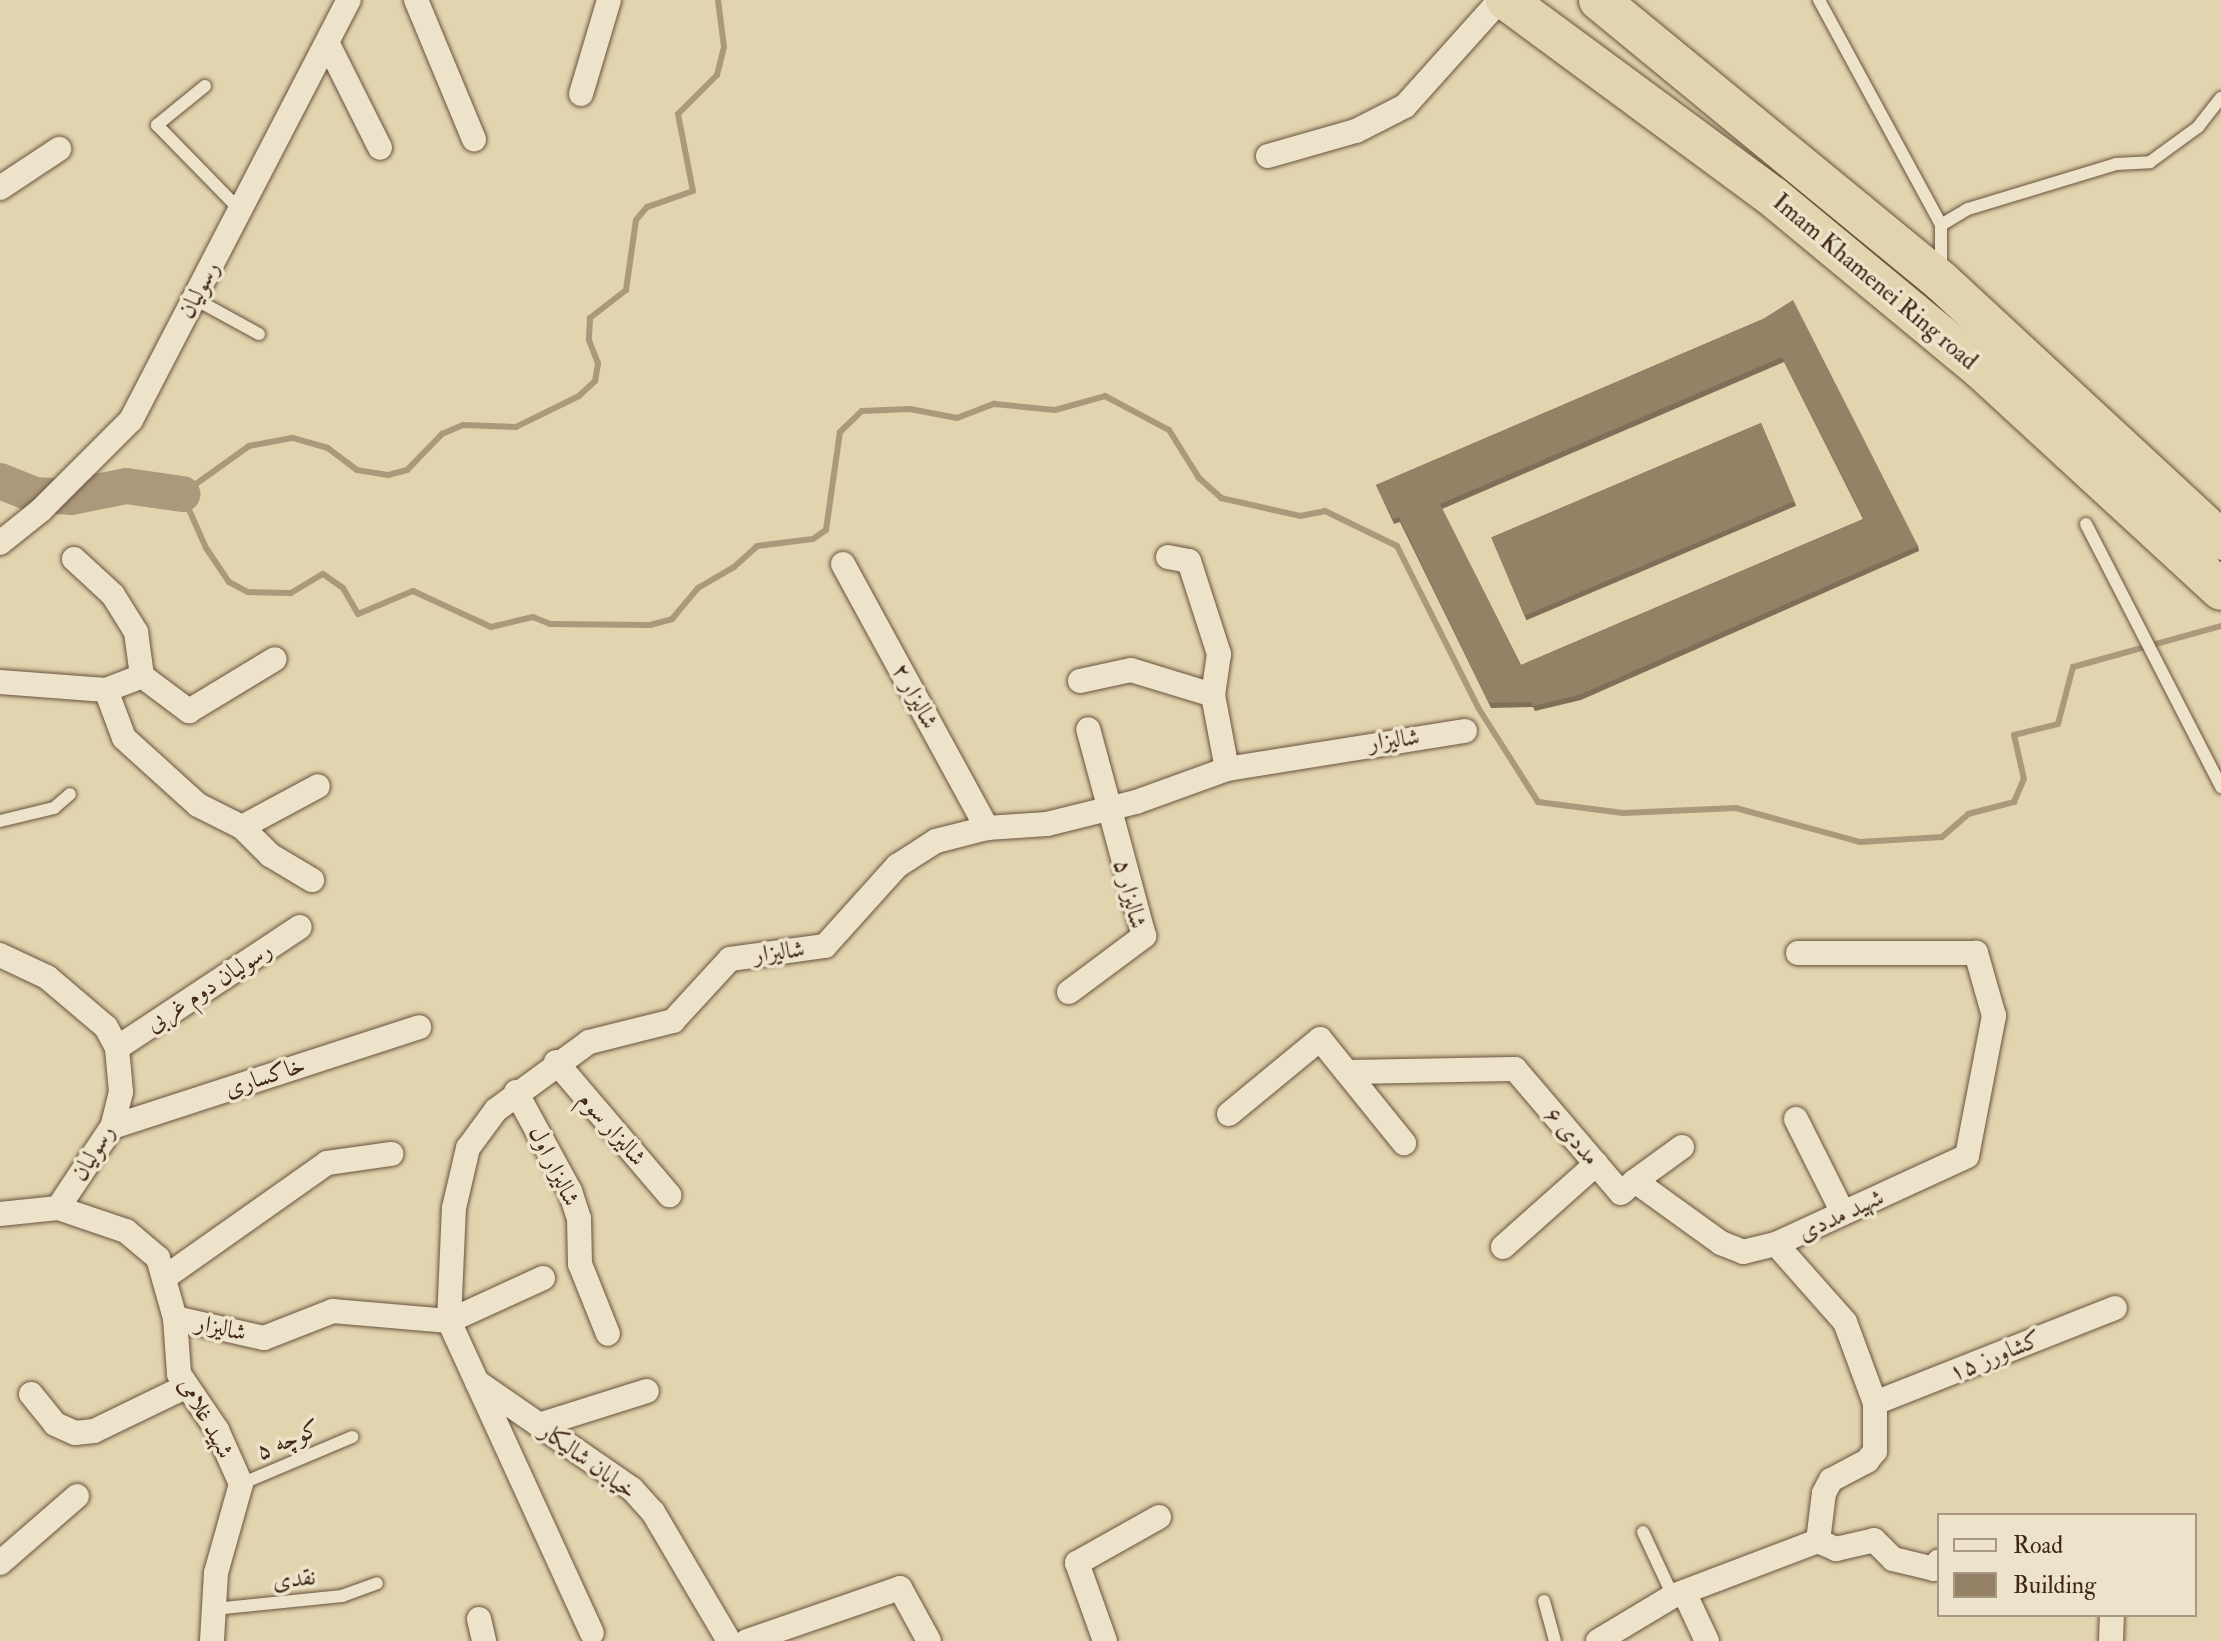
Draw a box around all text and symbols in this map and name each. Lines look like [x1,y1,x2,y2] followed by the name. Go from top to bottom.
[1767,188,1983,376] street label: Imam Khamenei Ring road
[172,256,226,324] street label: رسولیان
[886,658,944,734] street label: شالیزار ۲
[1367,723,1421,757] street label: شالیزار
[1108,856,1152,932] street label: شالیزار ۵
[752,935,806,969] street label: شالیزار
[141,936,277,1038] street label: رسولیان دوم غربی
[221,1050,309,1104] street label: خاکساری
[572,1086,652,1172] street label: شالیزار سوم
[1539,1101,1605,1171] street label: مددی ۶
[65,1120,121,1186] street label: رسولیان
[522,1121,586,1211] street label: شالیزار اول
[1794,1183,1888,1247] street label: شهید مددی
[193,1308,249,1348] street label: شالیزار
[1945,1325,2045,1387] street label: کشاورز ۱۵
[172,1372,240,1464] street label: شهید غلامی
[252,1414,324,1466] street label: کوچه ۵
[534,1416,642,1506] street label: خیابان شالیکار
[1937,1513,2197,1617] legend
[2013,1530,2063,1561] text: Road
[271,1562,317,1596] street label: نقدی
[2013,1570,2096,1601] text: Building

